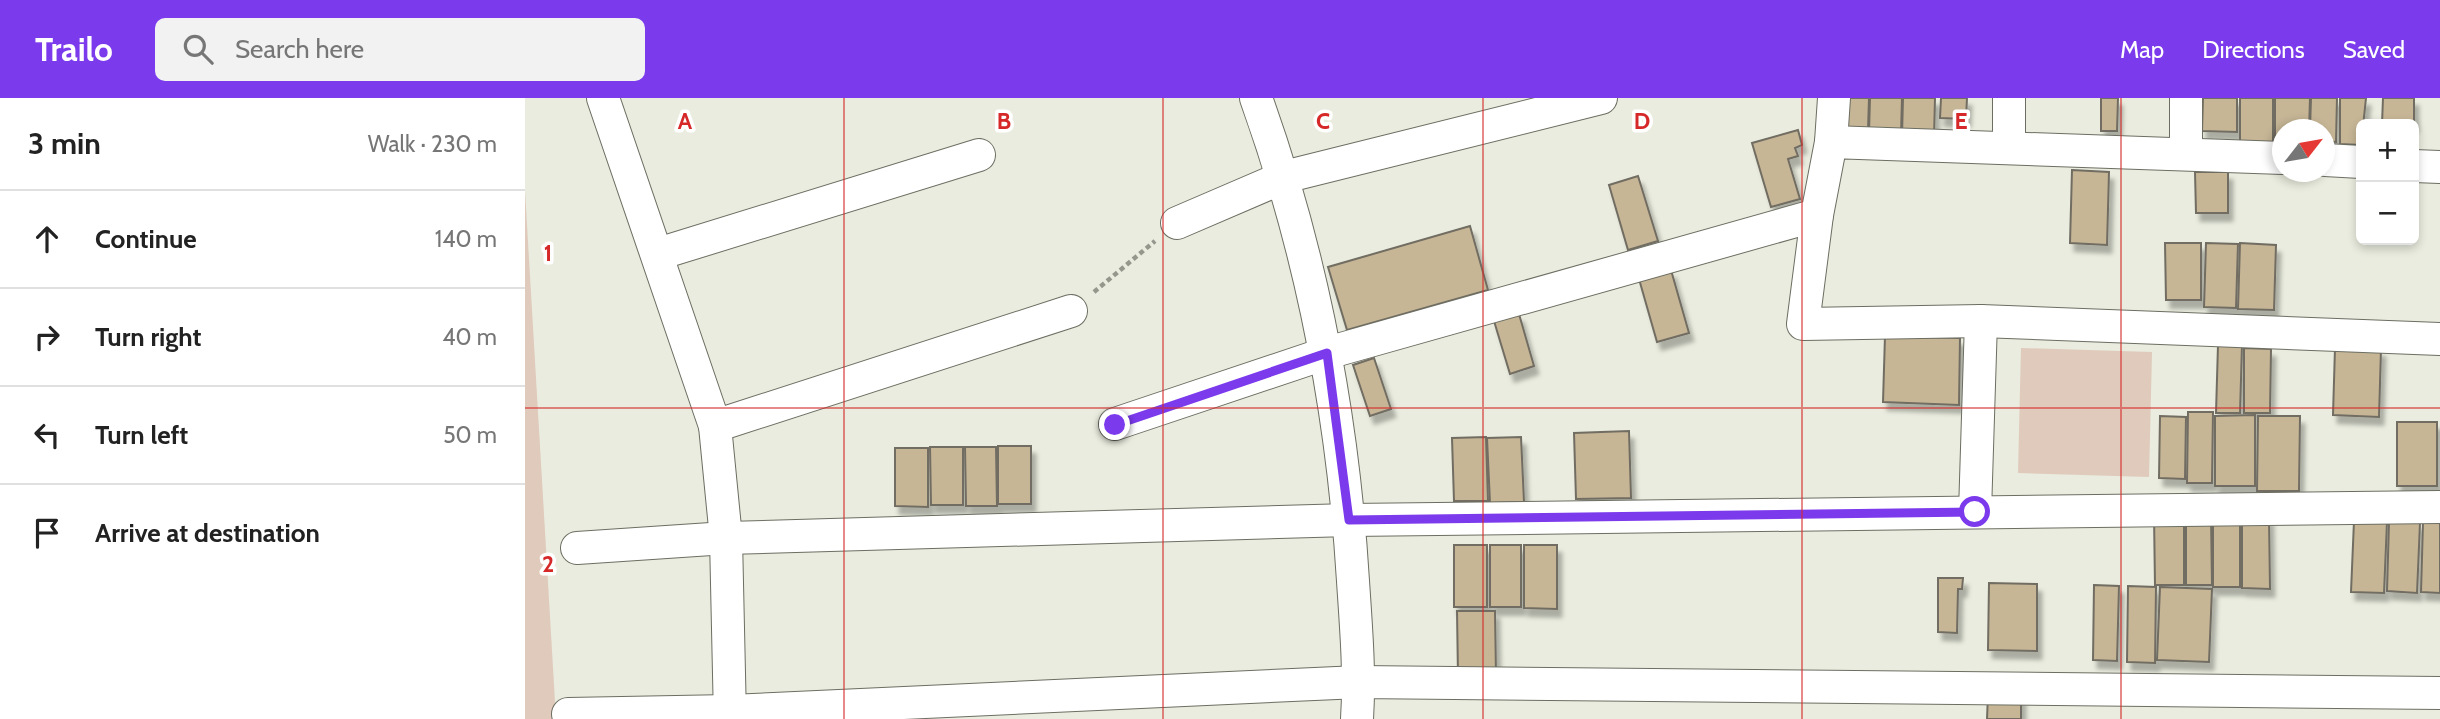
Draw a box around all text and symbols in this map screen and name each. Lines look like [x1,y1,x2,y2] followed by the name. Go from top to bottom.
[155,18,645,81] search box
[35,29,113,69] text: Trailo
[179,30,217,68] icon: search
[235,33,364,65] text: Search here
[2120,35,2164,64] text: Map
[2202,35,2305,64] text: Directions
[2343,35,2405,64] text: Saved
[678,107,693,135] text: A
[997,107,1011,135] text: B
[1316,107,1330,135] text: C
[1634,107,1650,135] text: D
[1954,107,1968,135] text: E
[2272,119,2335,182] north arrow
[2356,119,2419,245] map controls
[2356,119,2419,182] button: +
[28,125,101,162] text: 3 min
[368,130,497,158] text: Walk · 230 m
[2356,182,2419,245] button: −
[28,220,66,258] icon: ahead
[95,223,197,255] text: Continue
[435,225,497,253] text: 140 m
[544,239,552,267] text: 1
[28,318,66,356] icon: right
[95,321,201,353] text: Turn right
[442,323,497,351] text: 40 m
[1099,409,1130,440] route end
[28,416,66,454] icon: left
[95,419,188,451] text: Turn left
[443,421,497,449] text: 50 m
[1959,496,1990,527] route start
[28,514,66,552] icon: arrive
[95,517,320,549] text: Arrive at destination
[542,550,554,578] text: 2

